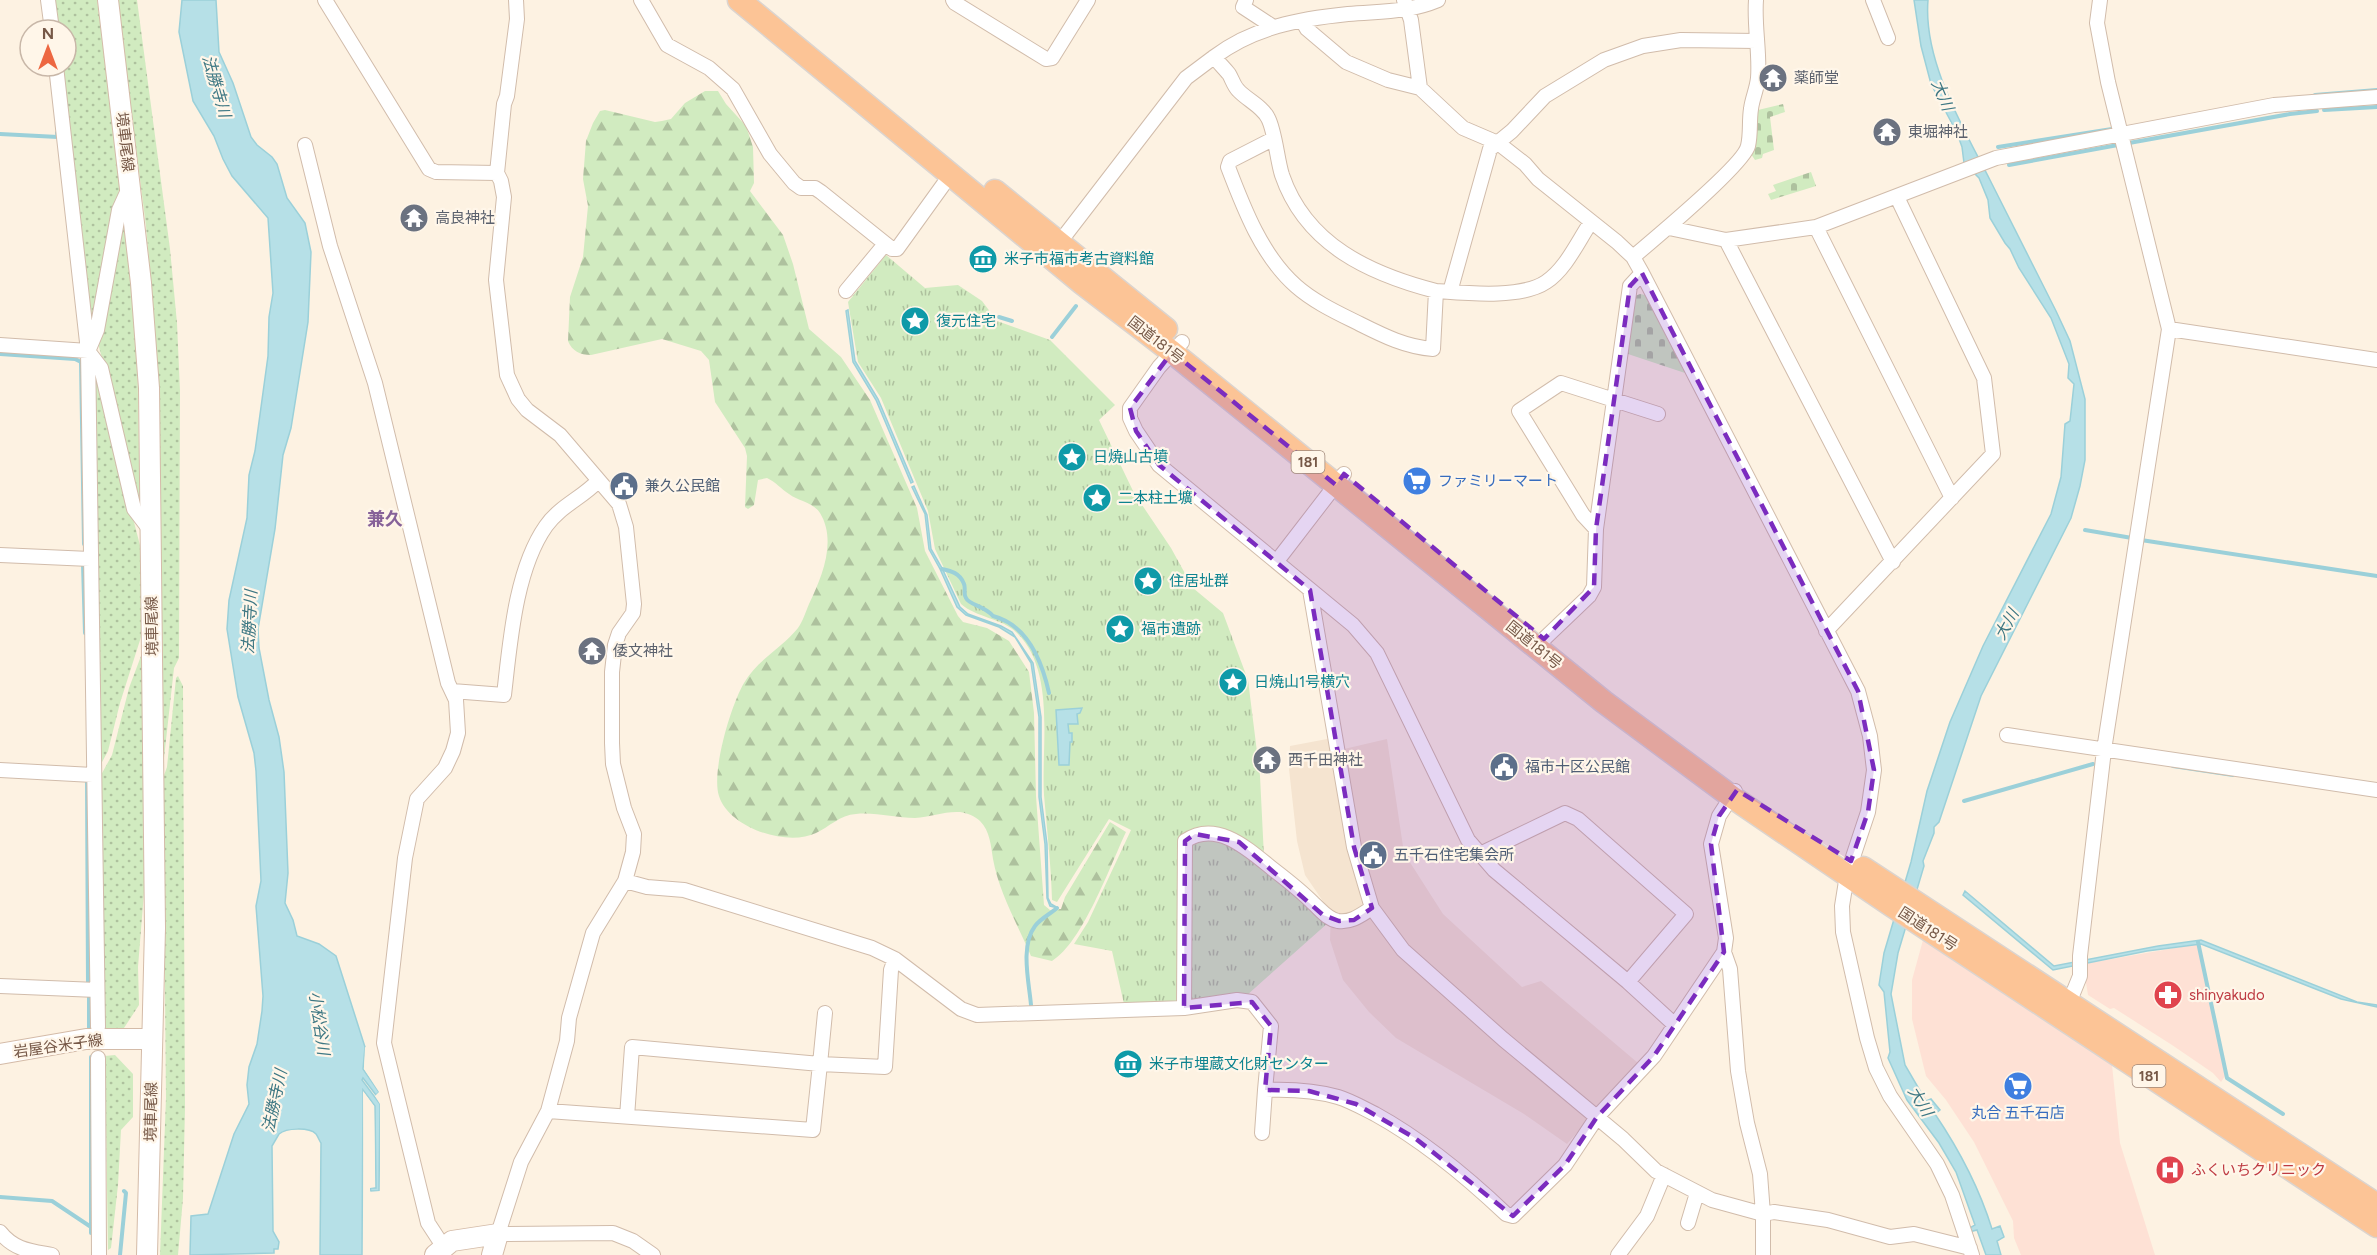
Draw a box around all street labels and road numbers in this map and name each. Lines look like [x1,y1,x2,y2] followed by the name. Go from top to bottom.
[112,111,138,173] street label: 境車尾線
[1124,312,1188,368] street label: 国道181号
[1292,451,1324,473] road number: 181
[142,596,162,656] street label: 境車尾線
[1502,617,1566,673] street label: 国道181号
[1895,903,1961,955] street label: 国道181号
[12,1031,104,1061] street label: 岩屋谷米子線
[2132,1065,2166,1087] road number: 181
[141,1082,161,1142] street label: 境車尾線

